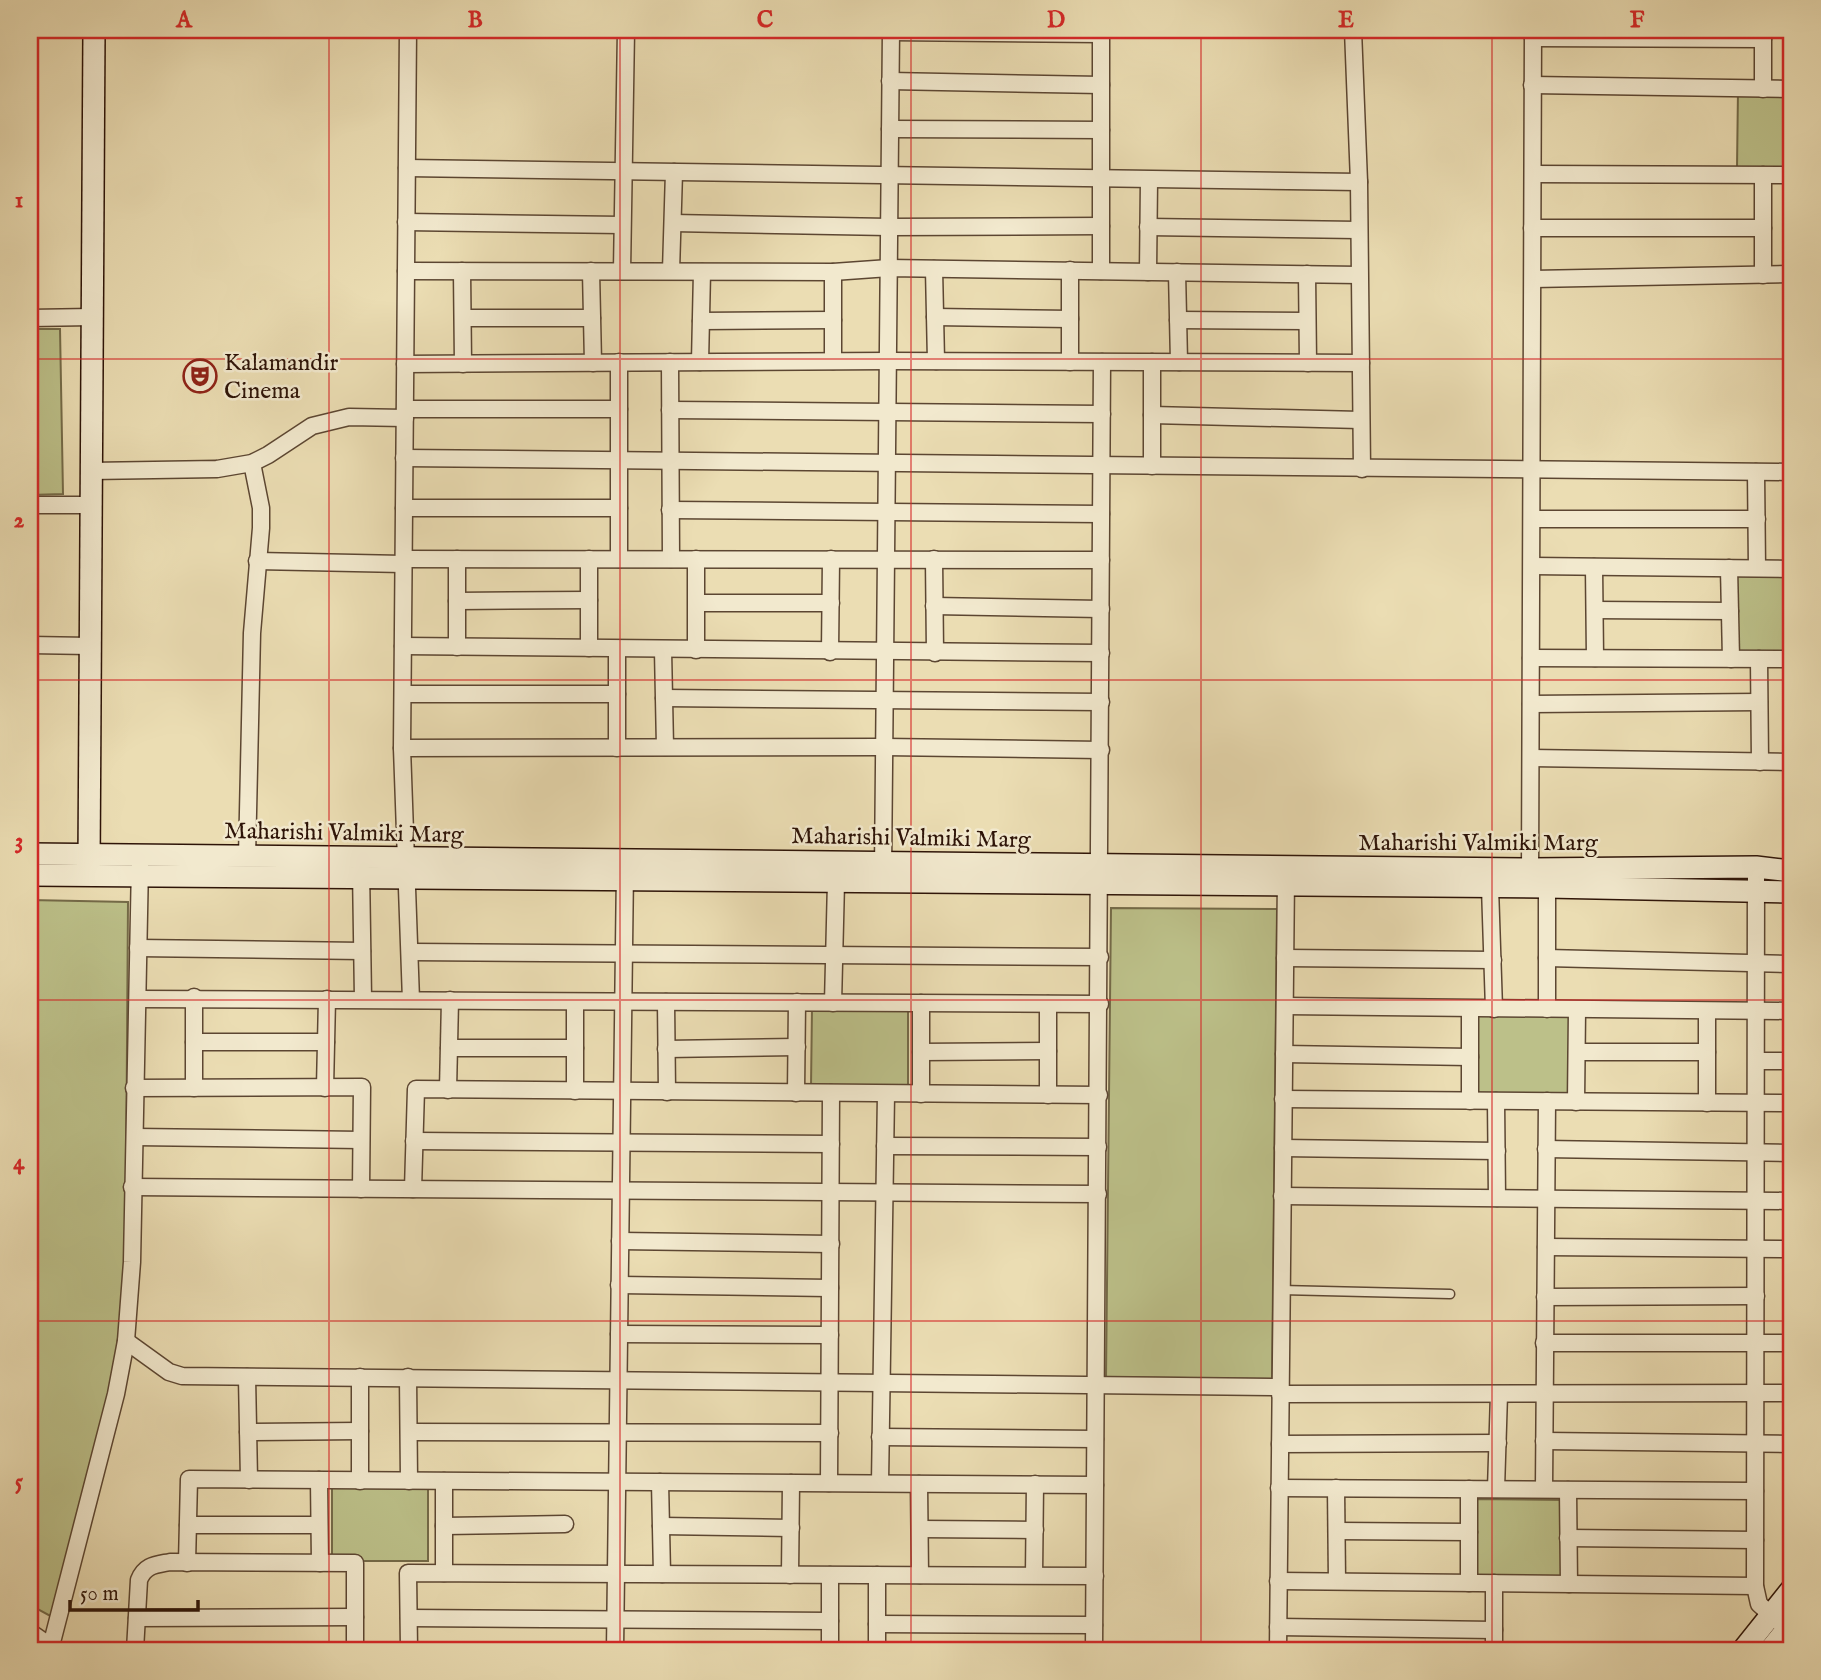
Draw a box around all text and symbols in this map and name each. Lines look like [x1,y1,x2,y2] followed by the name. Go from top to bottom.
[175,6,193,35] text: A
[467,6,483,35] text: B
[757,6,774,35] text: C
[1047,6,1065,35] text: D
[1338,6,1354,35] text: E
[1630,6,1645,35] text: F
[15,186,23,215] text: 1
[224,348,339,407] place label: Kalamandir Cinema
[181,357,219,395] theatre icon: Kalamandir Cinema
[14,506,25,535] text: 2
[224,816,465,851] street label: Maharishi Valmiki Marg
[791,821,1032,856] street label: Maharishi Valmiki Marg
[15,827,23,856] text: 3
[1358,828,1599,859] street label: Maharishi Valmiki Marg
[13,1148,25,1177] text: 4
[15,1468,24,1497] text: 5
[70,1568,198,1612] scale bar
[80,1581,119,1608] text: 50 m

